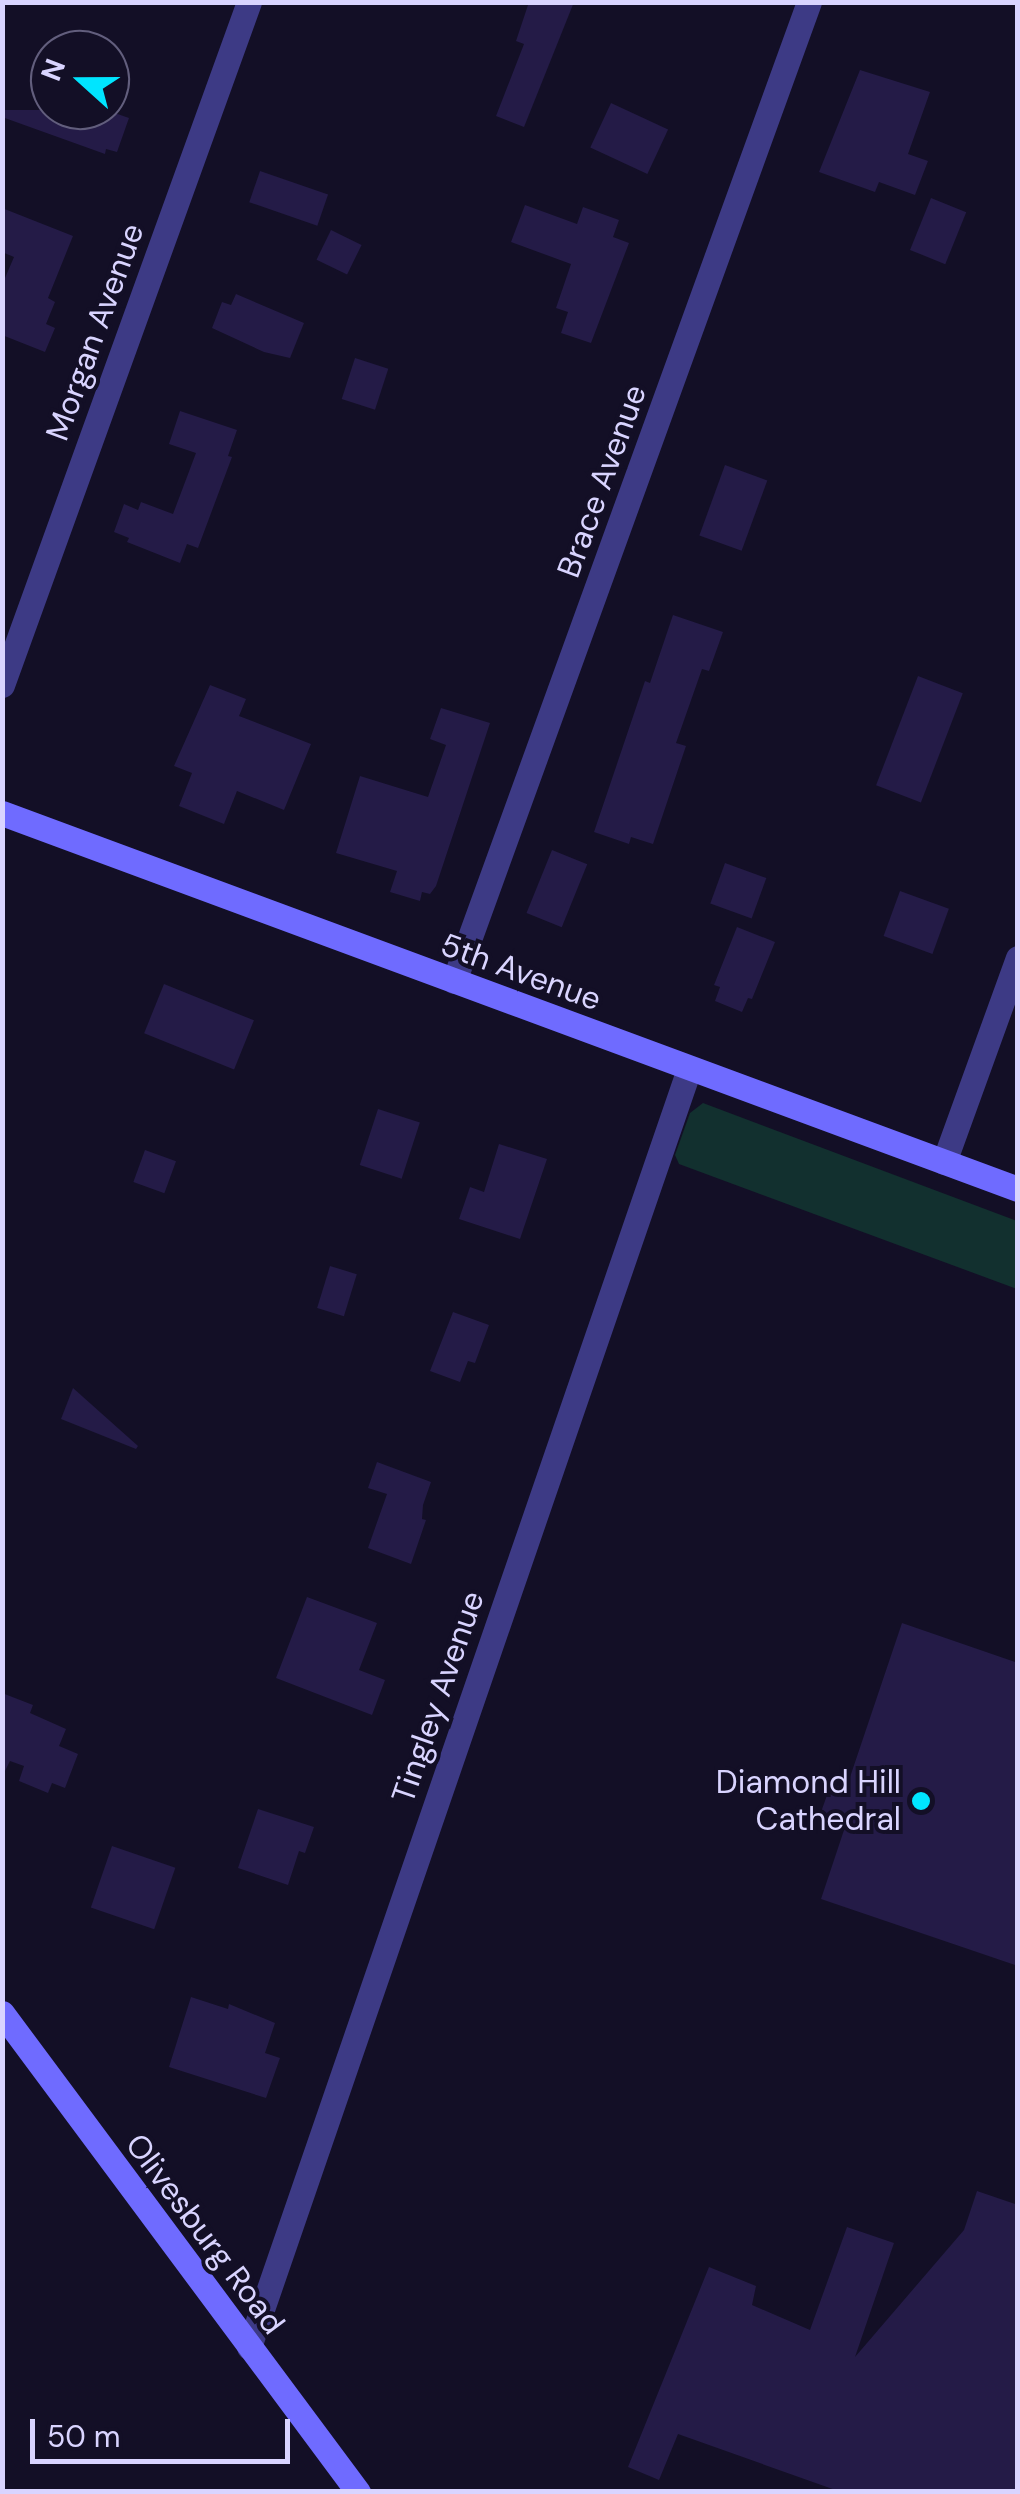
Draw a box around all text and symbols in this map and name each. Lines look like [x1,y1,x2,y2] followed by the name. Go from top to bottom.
[30,30,130,130] north arrow
[32,54,74,86] text: N
[38,218,152,446] street label: Morgan Avenue
[549,379,655,583] street label: Brace Avenue
[436,925,606,1019] street label: 5th Avenue
[384,1586,492,1808] street label: Tingley Avenue
[716,1764,901,1839] place label: Diamond Hill Cathedral
[910,1790,932,1812] marker: Diamond Hill Cathedral
[117,2126,293,2342] street label: Olivesburg Road
[35,2399,295,2461] scale bar
[47,2417,121,2456] text: 50 m

